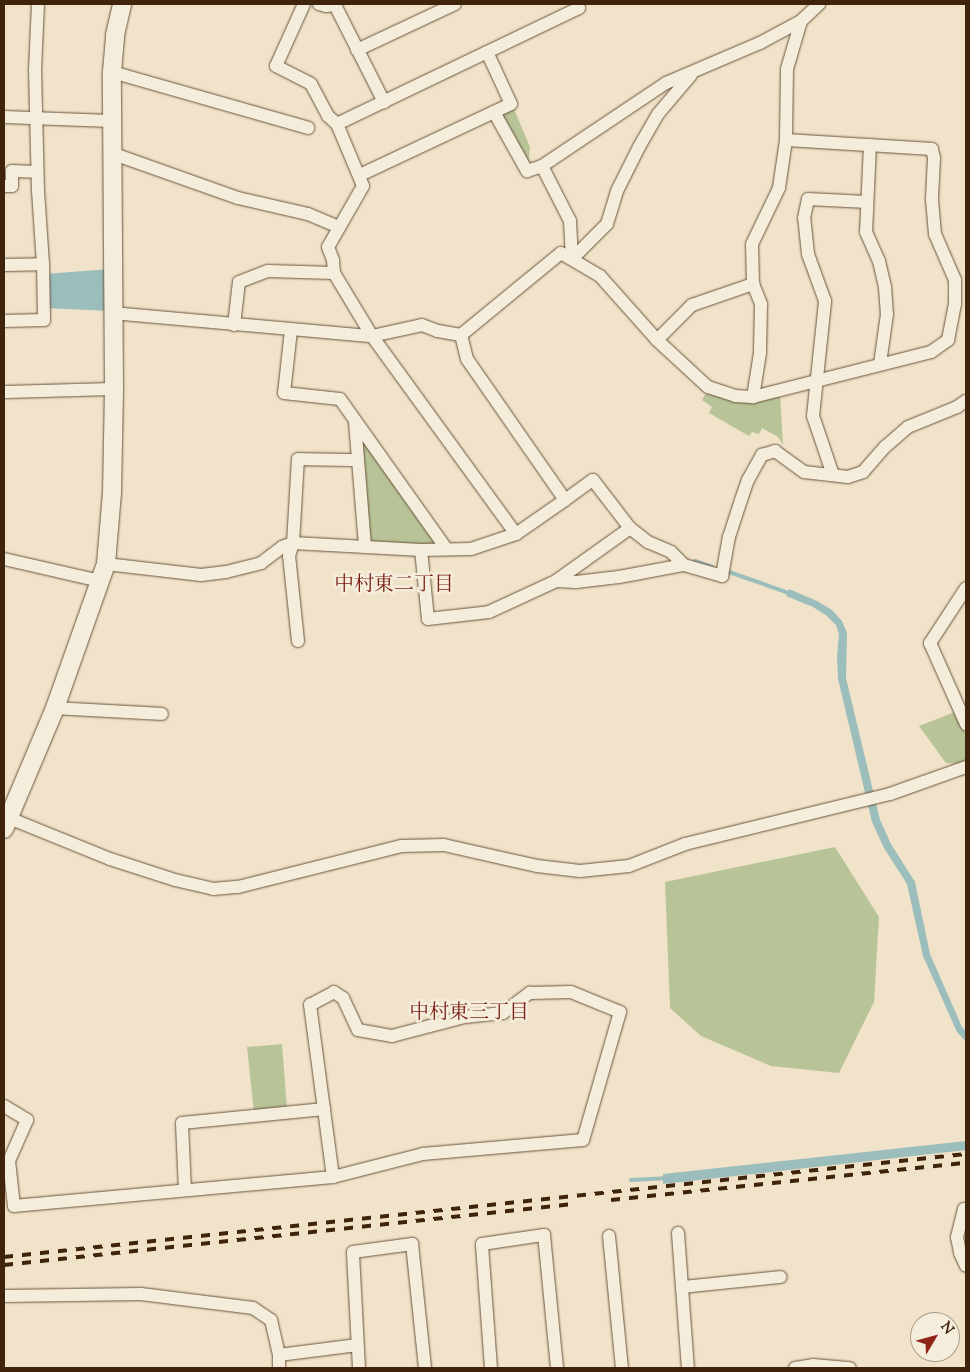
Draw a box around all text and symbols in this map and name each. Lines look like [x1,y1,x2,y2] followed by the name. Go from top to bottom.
[334,573,454,597] district label: 中村東二丁目
[409,1001,529,1025] district label: 中村東三丁目
[910,1312,960,1362] north arrow
[935,1318,958,1339] text: N

